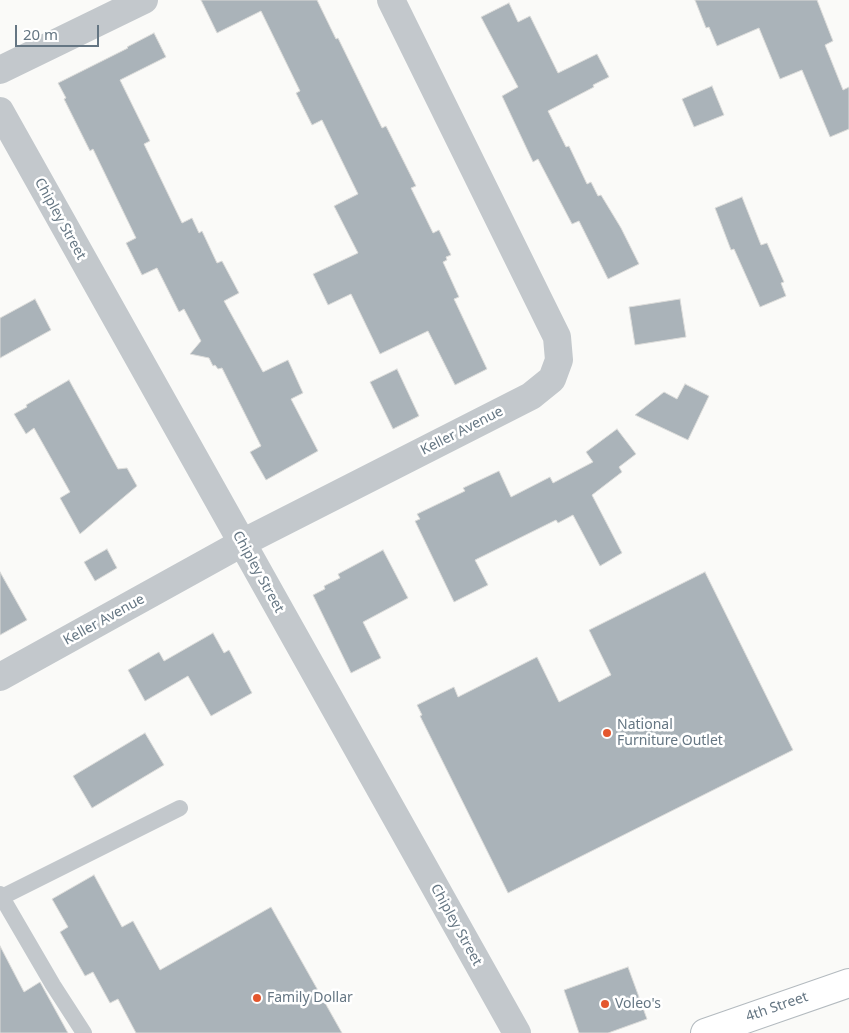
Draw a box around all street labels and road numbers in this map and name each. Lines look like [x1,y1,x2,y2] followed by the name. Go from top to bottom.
[31,175,89,263] street label: Chipley Street
[418,403,506,459] street label: Keller Avenue
[229,528,287,616] street label: Chipley Street
[60,591,148,649] street label: Keller Avenue
[427,881,485,969] street label: Chipley Street
[744,989,810,1025] street label: 4th Street

